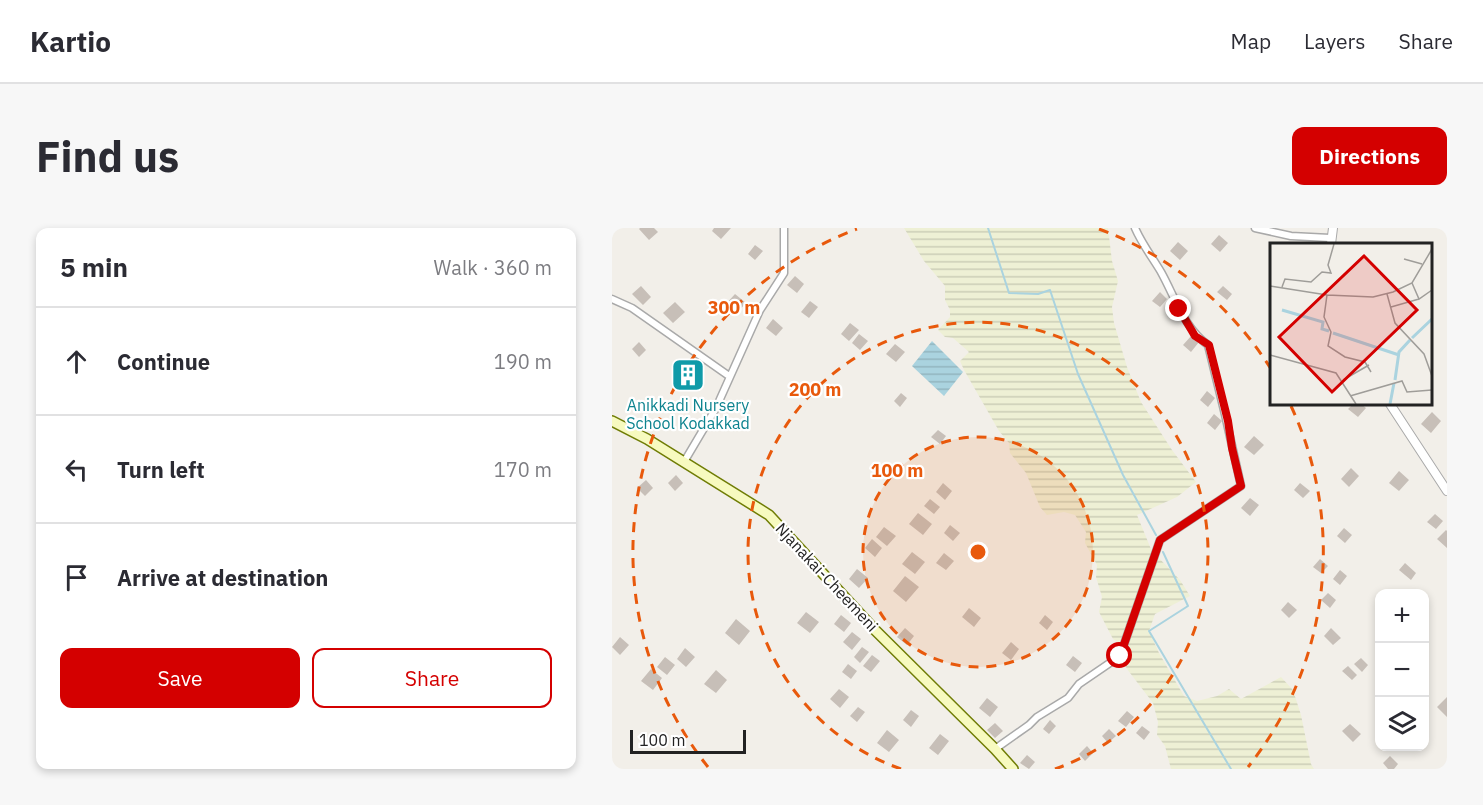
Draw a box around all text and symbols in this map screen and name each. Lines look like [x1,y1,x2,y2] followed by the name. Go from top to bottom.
[30,23,111,60] text: Kartio
[1231,27,1271,55] text: Map
[1304,27,1366,55] text: Layers
[1399,27,1453,55] text: Share
[1292,127,1447,185] button: Directions
[36,129,179,184] text: Find us
[1270,243,1432,405] inset map
[60,250,128,284] text: 5 min
[434,254,552,281] text: Walk · 360 m
[1165,295,1191,321] route end
[708,296,760,319] text: 300 m
[60,345,93,378] icon: ahead
[117,347,210,376] text: Continue
[494,348,552,375] text: 190 m
[670,357,706,393] building icon: Anikkadi Nursery School Kodakkad
[789,378,841,401] text: 200 m
[626,395,750,433] place label: Anikkadi Nursery School Kodakkad
[60,453,93,486] icon: left
[117,455,205,484] text: Turn left
[494,456,552,483] text: 170 m
[871,459,923,482] text: 100 m
[771,518,883,636] street label: Njanakai-Cheemeni
[968,542,988,562] centre of rings
[60,561,93,594] icon: arrive
[117,563,328,592] text: Arrive at destination
[1375,589,1429,751] map controls
[1375,589,1429,643] button: +
[1106,642,1132,668] route start
[1375,643,1429,697] button: −
[60,648,300,708] button: Save
[312,648,552,708] button: Share
[1375,697,1429,751] button: layers
[630,727,746,754] scale bar
[639,730,686,750] text: 100 m

